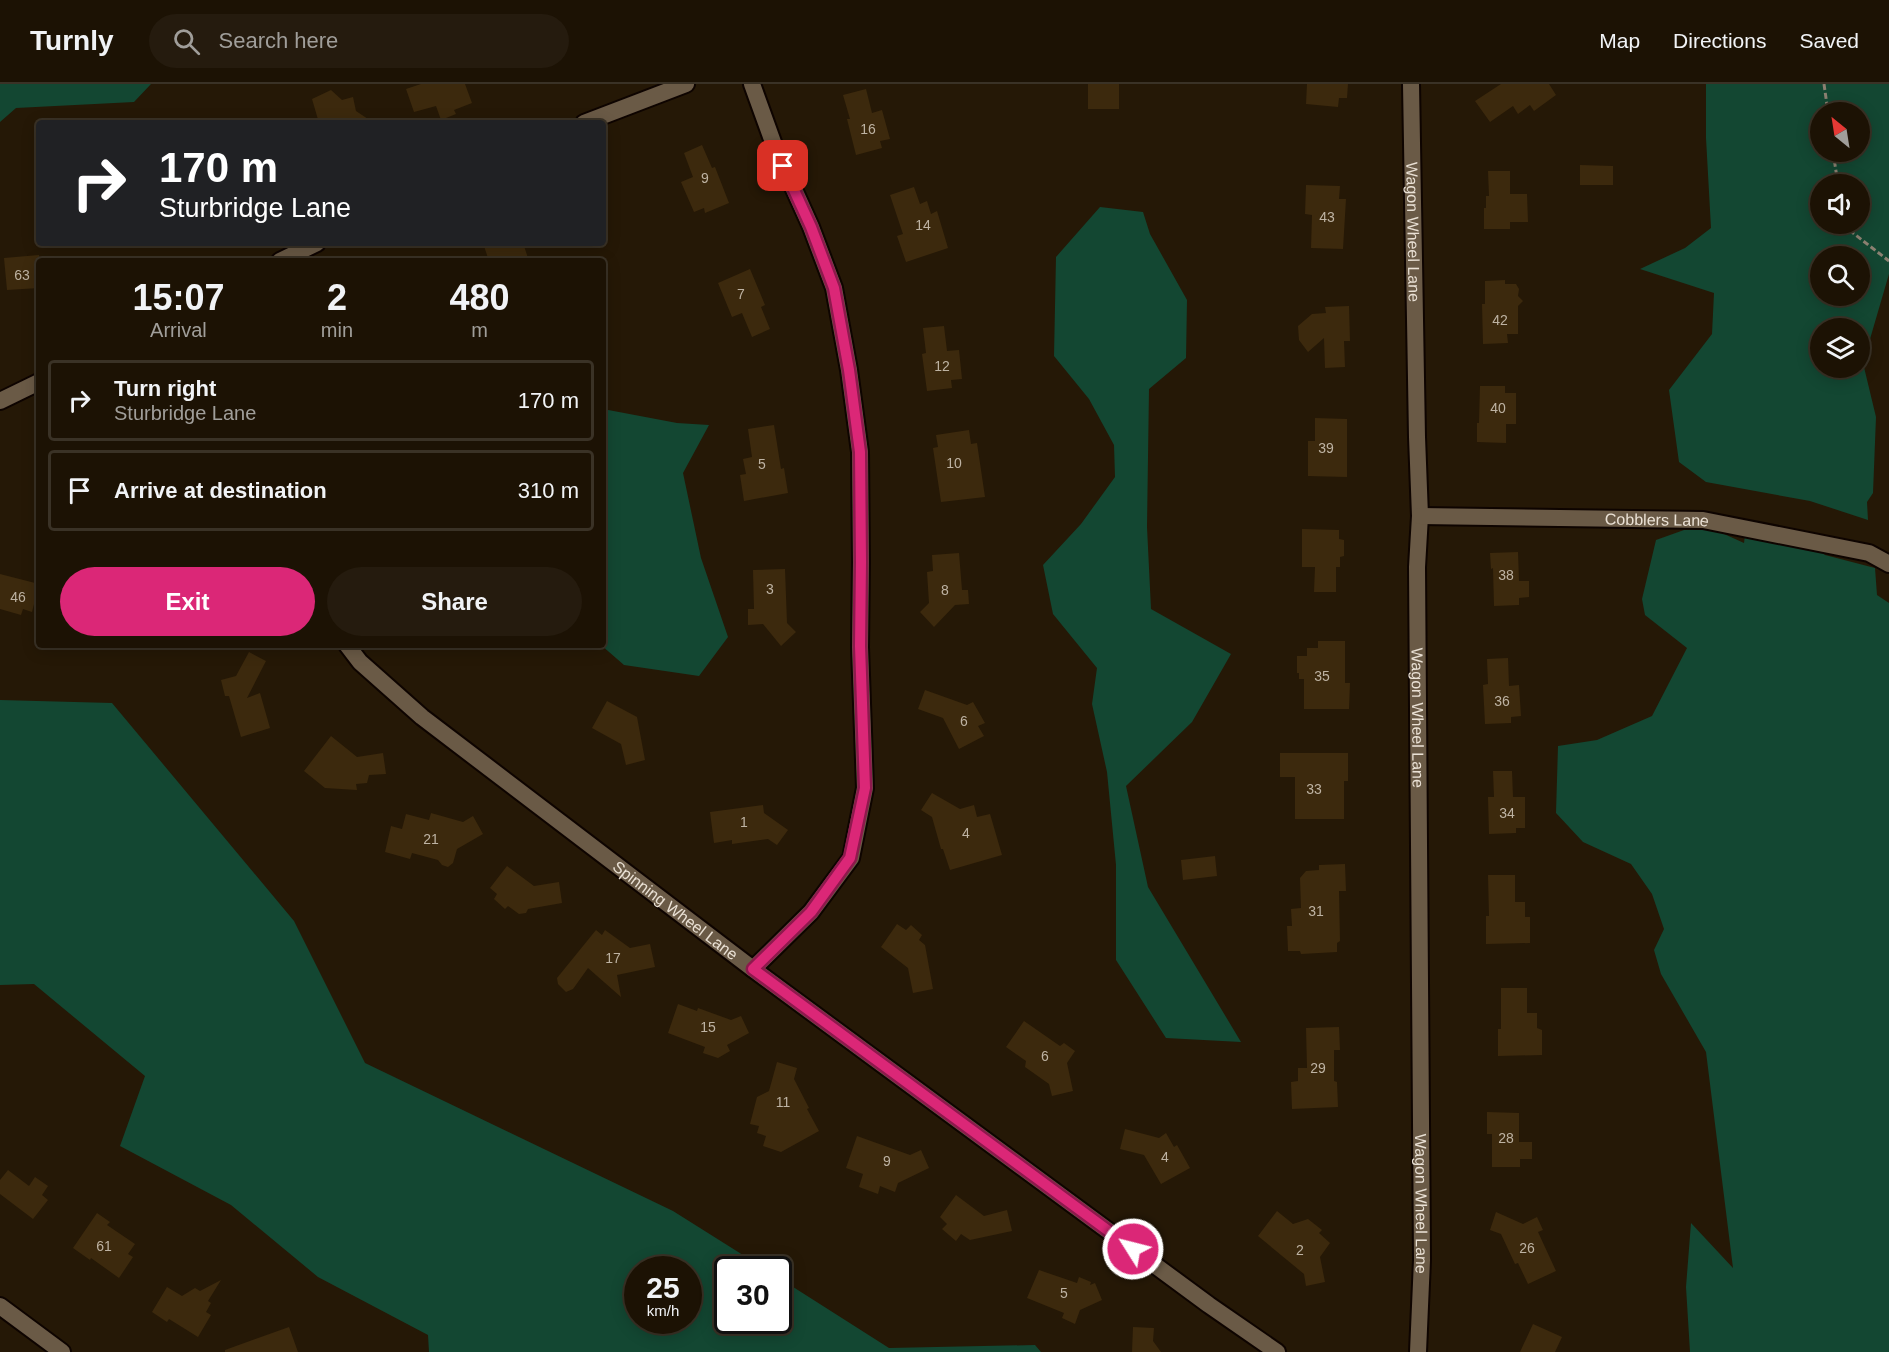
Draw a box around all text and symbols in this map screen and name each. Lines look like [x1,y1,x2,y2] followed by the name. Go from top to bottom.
[149,14,569,68] search box
[30,25,113,56] text: Turnly
[170,25,203,58] icon: search
[218,28,338,53] text: Search here
[1599,29,1640,52] text: Map
[1673,29,1766,52] text: Directions
[1799,29,1859,52] text: Saved
[1810,102,1870,162] north arrow
[1810,102,1870,378] map controls
[860,121,876,137] house number: 16
[757,140,808,191] pin
[60,144,138,222] icon: right
[159,144,278,191] text: 170 m
[766,149,799,182] icon: arrive
[1403,162,1423,302] street label: Wagon Wheel Lane
[701,170,709,186] house number: 9
[1810,174,1870,234] button: sound
[159,193,351,223] text: Sturbridge Lane
[1319,209,1335,225] house number: 43
[915,217,931,233] house number: 14
[1810,246,1870,306] button: search
[14,267,30,283] house number: 63
[132,277,224,318] text: 15:07
[327,277,347,318] text: 2
[449,277,510,318] text: 480
[737,286,745,302] house number: 7
[1492,312,1508,328] house number: 42
[1810,318,1870,378] button: layers
[150,319,207,341] text: Arrival
[321,319,353,341] text: min
[471,319,488,341] text: m
[934,358,950,374] house number: 12
[114,376,216,401] text: Turn right
[63,384,96,417] icon: right
[518,388,579,413] text: 170 m
[1490,400,1506,416] house number: 40
[114,402,256,424] text: Sturbridge Lane
[1318,440,1334,456] house number: 39
[946,455,962,471] house number: 10
[758,456,766,472] house number: 5
[63,474,96,507] icon: arrive
[114,478,327,503] text: Arrive at destination
[518,478,579,503] text: 310 m
[1605,511,1711,530] street label: Cobblers Lane
[60,567,315,636] button: Exit
[327,567,582,636] button: Share
[1498,567,1514,583] house number: 38
[766,581,774,597] house number: 3
[941,582,949,598] house number: 8
[10,589,26,605] house number: 46
[1409,648,1427,788] street label: Wagon Wheel Lane
[1314,668,1330,684] house number: 35
[1494,693,1510,709] house number: 36
[960,713,968,729] house number: 6
[1306,781,1322,797] house number: 33
[1499,805,1515,821] house number: 34
[740,814,748,830] house number: 1
[962,825,970,841] house number: 4
[423,831,439,847] house number: 21
[610,858,741,963] street label: Spinning Wheel Lane
[1308,903,1324,919] house number: 31
[605,950,621,966] house number: 17
[700,1019,716,1035] house number: 15
[1041,1048,1049,1064] house number: 6
[1310,1060,1326,1076] house number: 29
[776,1094,790,1110] house number: 11
[1498,1130,1514,1146] house number: 28
[1412,1134,1430,1274] street label: Wagon Wheel Lane
[1161,1149,1169,1165] house number: 4
[883,1153,891,1169] house number: 9
[1101,1217,1165,1281] position arrow
[96,1238,112,1254] house number: 61
[1519,1240,1535,1256] house number: 26
[1296,1242,1304,1258] house number: 2
[714,1256,792,1334] speed limit sign: 30
[646,1271,680,1304] text: 25
[1060,1285,1068,1301] house number: 5
[647,1302,679,1319] text: km/h

